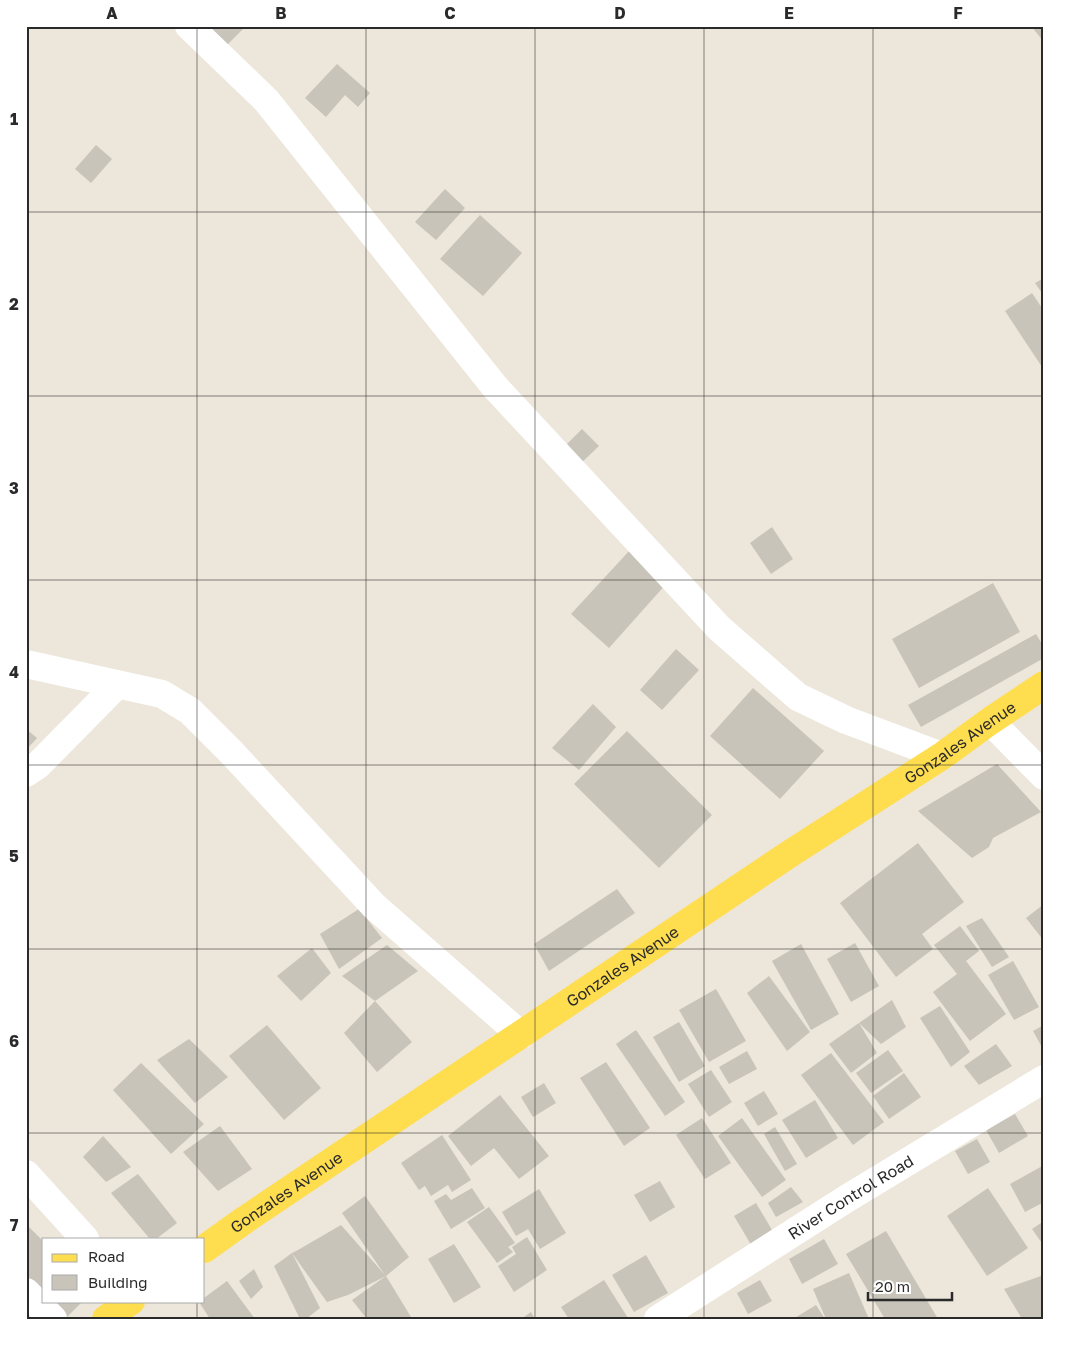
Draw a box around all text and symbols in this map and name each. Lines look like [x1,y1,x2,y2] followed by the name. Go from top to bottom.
[106,3,118,23] text: A
[275,3,287,23] text: B
[444,3,456,23] text: C
[614,3,626,23] text: D
[784,3,794,23] text: E
[953,3,963,23] text: F
[10,109,18,129] text: 1
[9,294,19,314] text: 2
[9,478,19,498] text: 3
[9,662,19,682] text: 4
[900,697,1019,788] street label: Gonzales Avenue
[9,846,19,866] text: 5
[562,921,682,1011] street label: Gonzales Avenue
[9,1031,19,1051] text: 6
[226,1147,346,1237] street label: Gonzales Avenue
[784,1151,917,1244] street label: River Control Road
[10,1215,19,1235] text: 7
[42,1238,205,1302] legend
[88,1247,125,1265] text: Road
[868,1270,951,1302] scale bar
[88,1273,148,1291] text: Building
[875,1277,910,1295] text: 20 m

